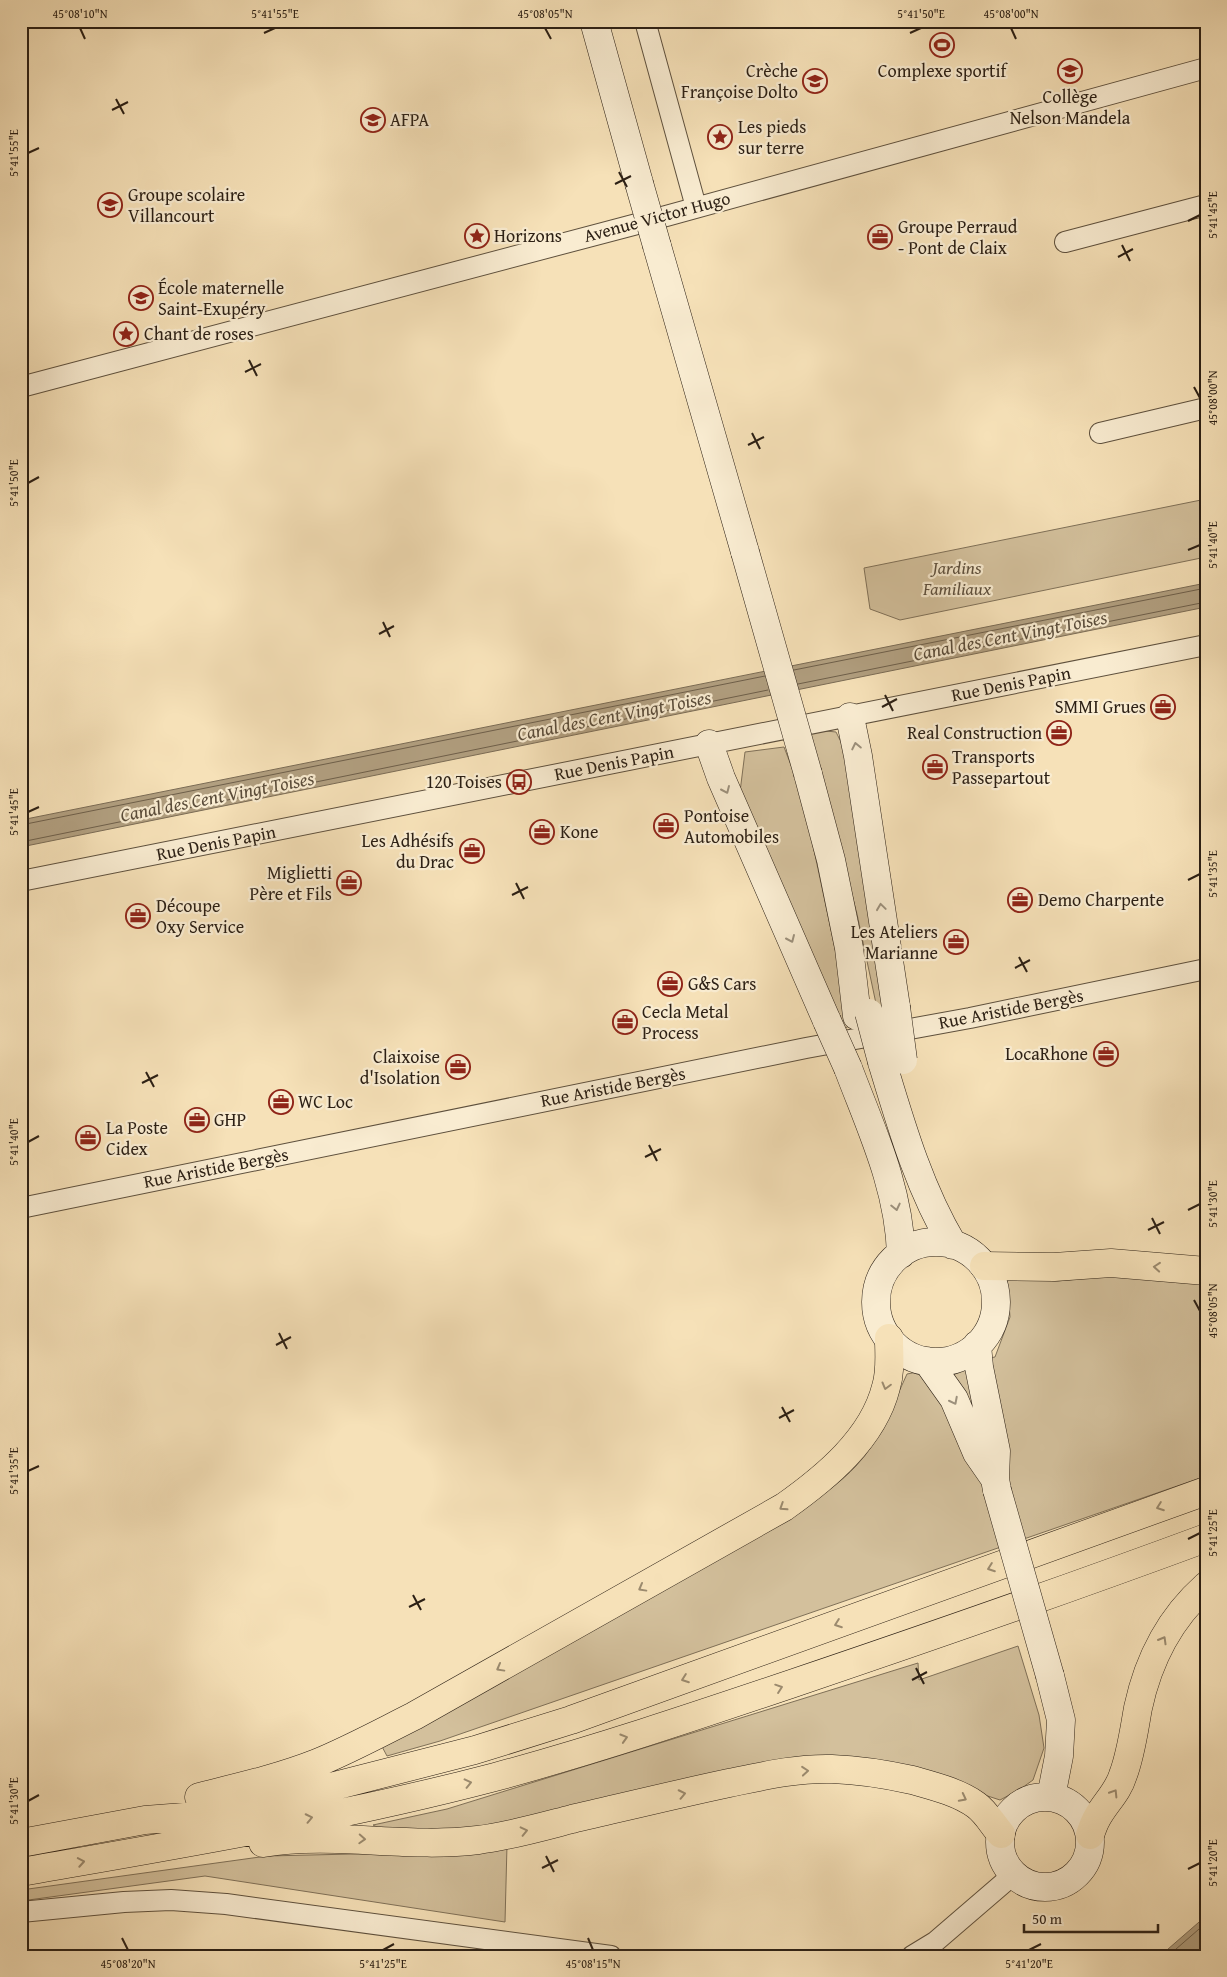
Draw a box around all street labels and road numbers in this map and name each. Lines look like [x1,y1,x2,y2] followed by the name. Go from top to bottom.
[581,184,733,249] street label: Avenue Victor Hugo
[949,659,1073,708] street label: Rue Denis Papin
[552,738,676,787] street label: Rue Denis Papin
[154,818,278,867] street label: Rue Denis Papin
[936,981,1086,1036] street label: Rue Aristide Bergès
[538,1059,688,1114] street label: Rue Aristide Bergès
[141,1140,291,1195] street label: Rue Aristide Bergès

